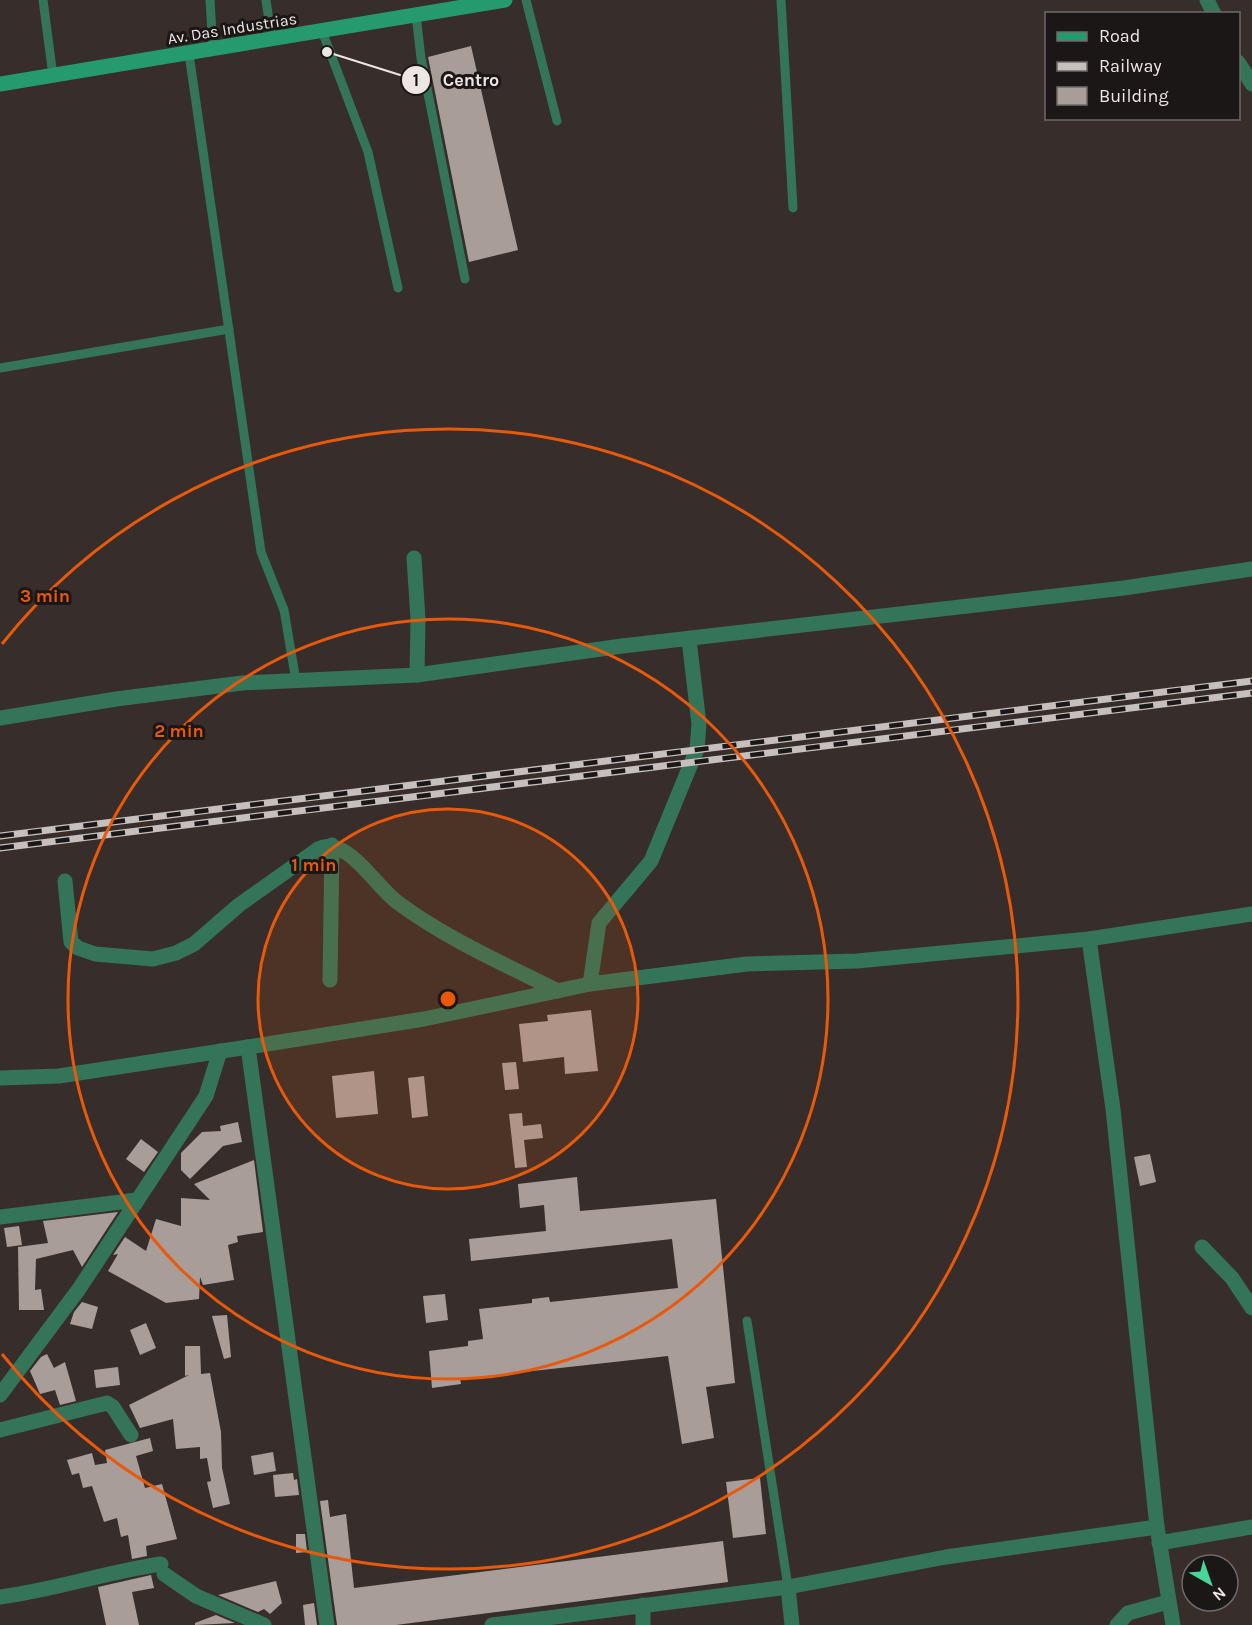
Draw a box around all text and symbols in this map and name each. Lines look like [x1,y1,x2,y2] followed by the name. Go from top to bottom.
[166,9,298,48] street label: Av. Das Industrias
[1045,12,1240,120] legend
[1099,25,1140,47] text: Road
[1099,55,1162,77] text: Railway
[401,62,511,98] callout: Centro
[413,69,419,91] text: 1
[443,69,499,91] text: Centro
[1099,85,1169,107] text: Building
[20,585,70,607] text: 3 min
[154,720,204,742] text: 2 min
[291,854,337,876] text: 1 min
[438,989,458,1009] centre of rings
[1180,1553,1240,1613] north arrow
[1209,1583,1230,1605] text: N

